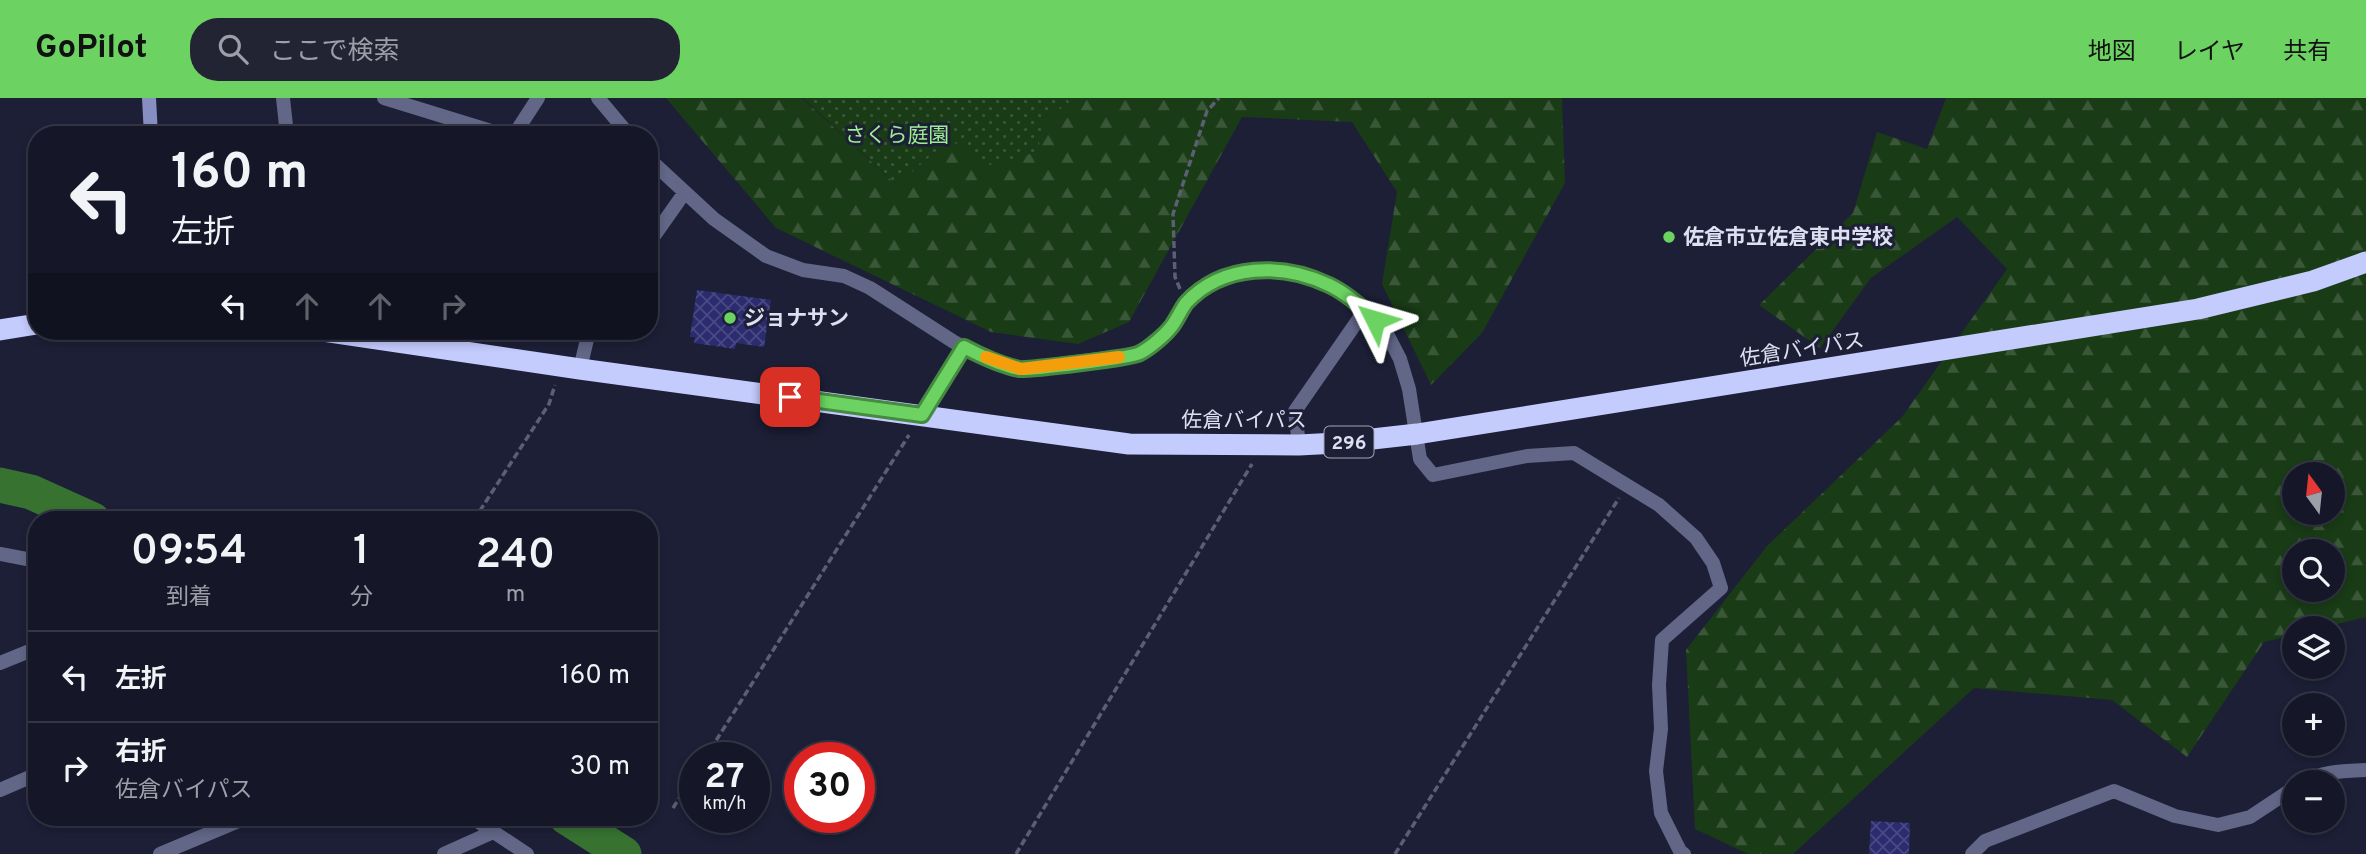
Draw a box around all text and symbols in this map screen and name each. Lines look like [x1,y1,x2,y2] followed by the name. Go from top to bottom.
[190,18,680,81] search box
[35,28,148,70] text: GoPilot
[214,30,252,68] icon: search
[270,36,400,69] text: ここで検索
[2088,38,2136,68] text: 地図
[2174,38,2245,68] text: レイヤ
[2283,38,2331,68] text: 共有
[845,123,950,150] park label: さくら庭園
[171,144,308,206] text: 160 m
[56,154,147,245] icon: left
[171,214,235,254] text: 左折
[1683,225,1893,252] place label: 佐倉市立佐倉東中学校
[1661,229,1677,245] marker: 佐倉市立佐倉東中学校
[1338,283,1412,357] position arrow
[215,287,253,325] icon: left
[288,287,326,325] icon: ahead
[361,287,399,325] icon: ahead
[434,287,472,325] icon: right
[744,306,849,333] place label: ジョナサン
[722,310,738,326] marker: ジョナサン
[1738,327,1866,374] street label: 佐倉バイパス
[760,367,820,427] pin
[771,378,809,416] icon: arrive
[1181,408,1307,435] street label: 佐倉バイパス
[1324,426,1374,458] road number: 296
[2282,462,2345,525] north arrow
[2282,462,2345,833] map controls
[131,526,247,579] text: 09:54
[353,526,370,579] text: 1
[476,530,555,583] text: 240
[2282,539,2345,602] button: search
[506,581,525,610] text: m
[166,584,212,613] text: 到着
[350,584,373,613] text: 分
[2282,616,2345,679] button: layers
[56,658,94,696] icon: left
[560,660,630,693] text: 160 m
[115,664,167,697] text: 左折
[2282,693,2345,756] button: +
[115,737,167,770] text: 右折
[784,742,875,833] speed limit sign: 30
[56,749,94,787] icon: right
[570,751,630,784] text: 30 m
[705,756,744,800] text: 27
[2282,770,2345,833] button: −
[115,777,253,806] text: 佐倉バイパス
[703,793,746,816] text: km/h

